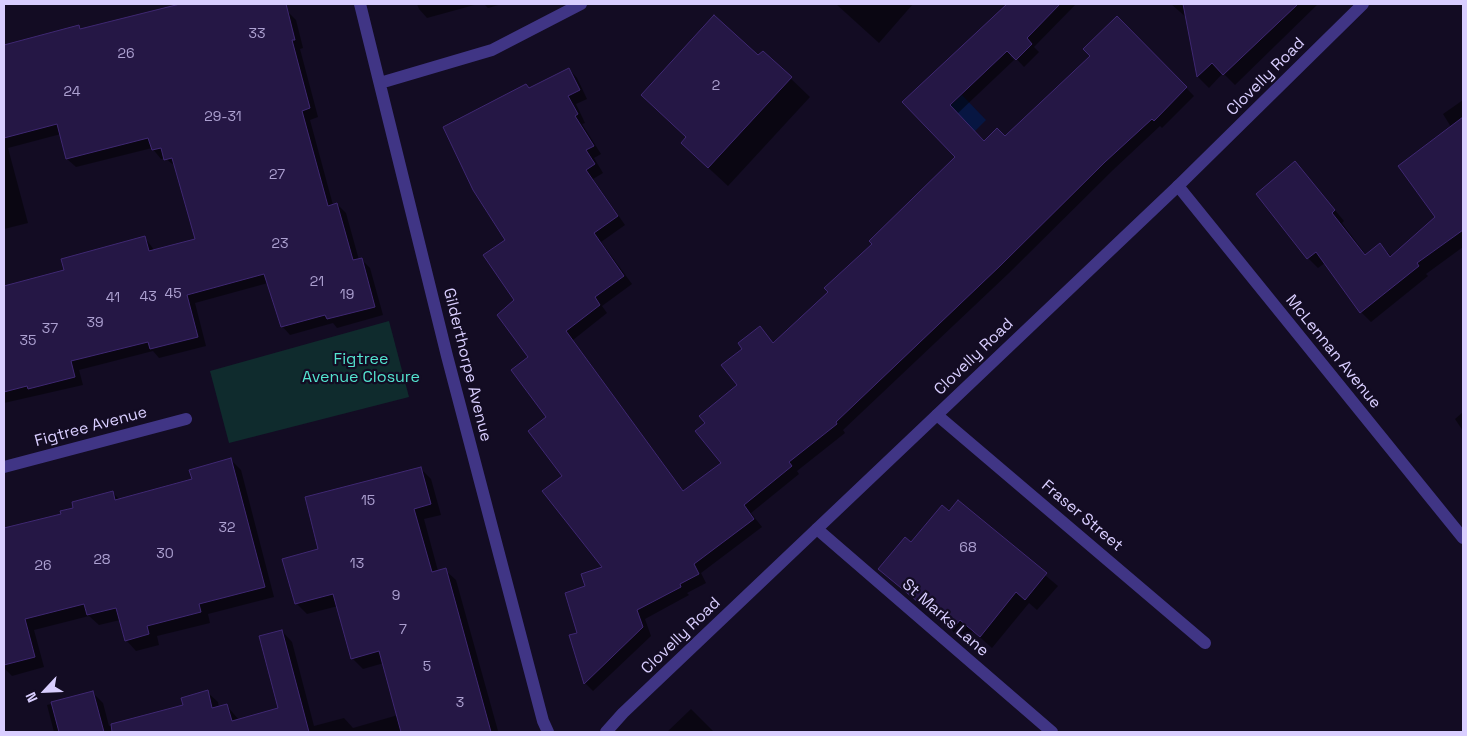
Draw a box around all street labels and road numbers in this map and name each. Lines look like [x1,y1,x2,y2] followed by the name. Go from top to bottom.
[1223,34,1309,120] street label: Clovelly Road
[439,286,495,444] street label: Gilderthorpe Avenue
[1281,291,1385,413] street label: McLennan Avenue
[930,314,1018,400] street label: Clovelly Road
[33,403,149,451] street label: Figtree Avenue
[1037,476,1127,556] street label: Fraser Street
[898,575,992,661] street label: St Marks Lane
[637,593,725,679] street label: Clovelly Road

